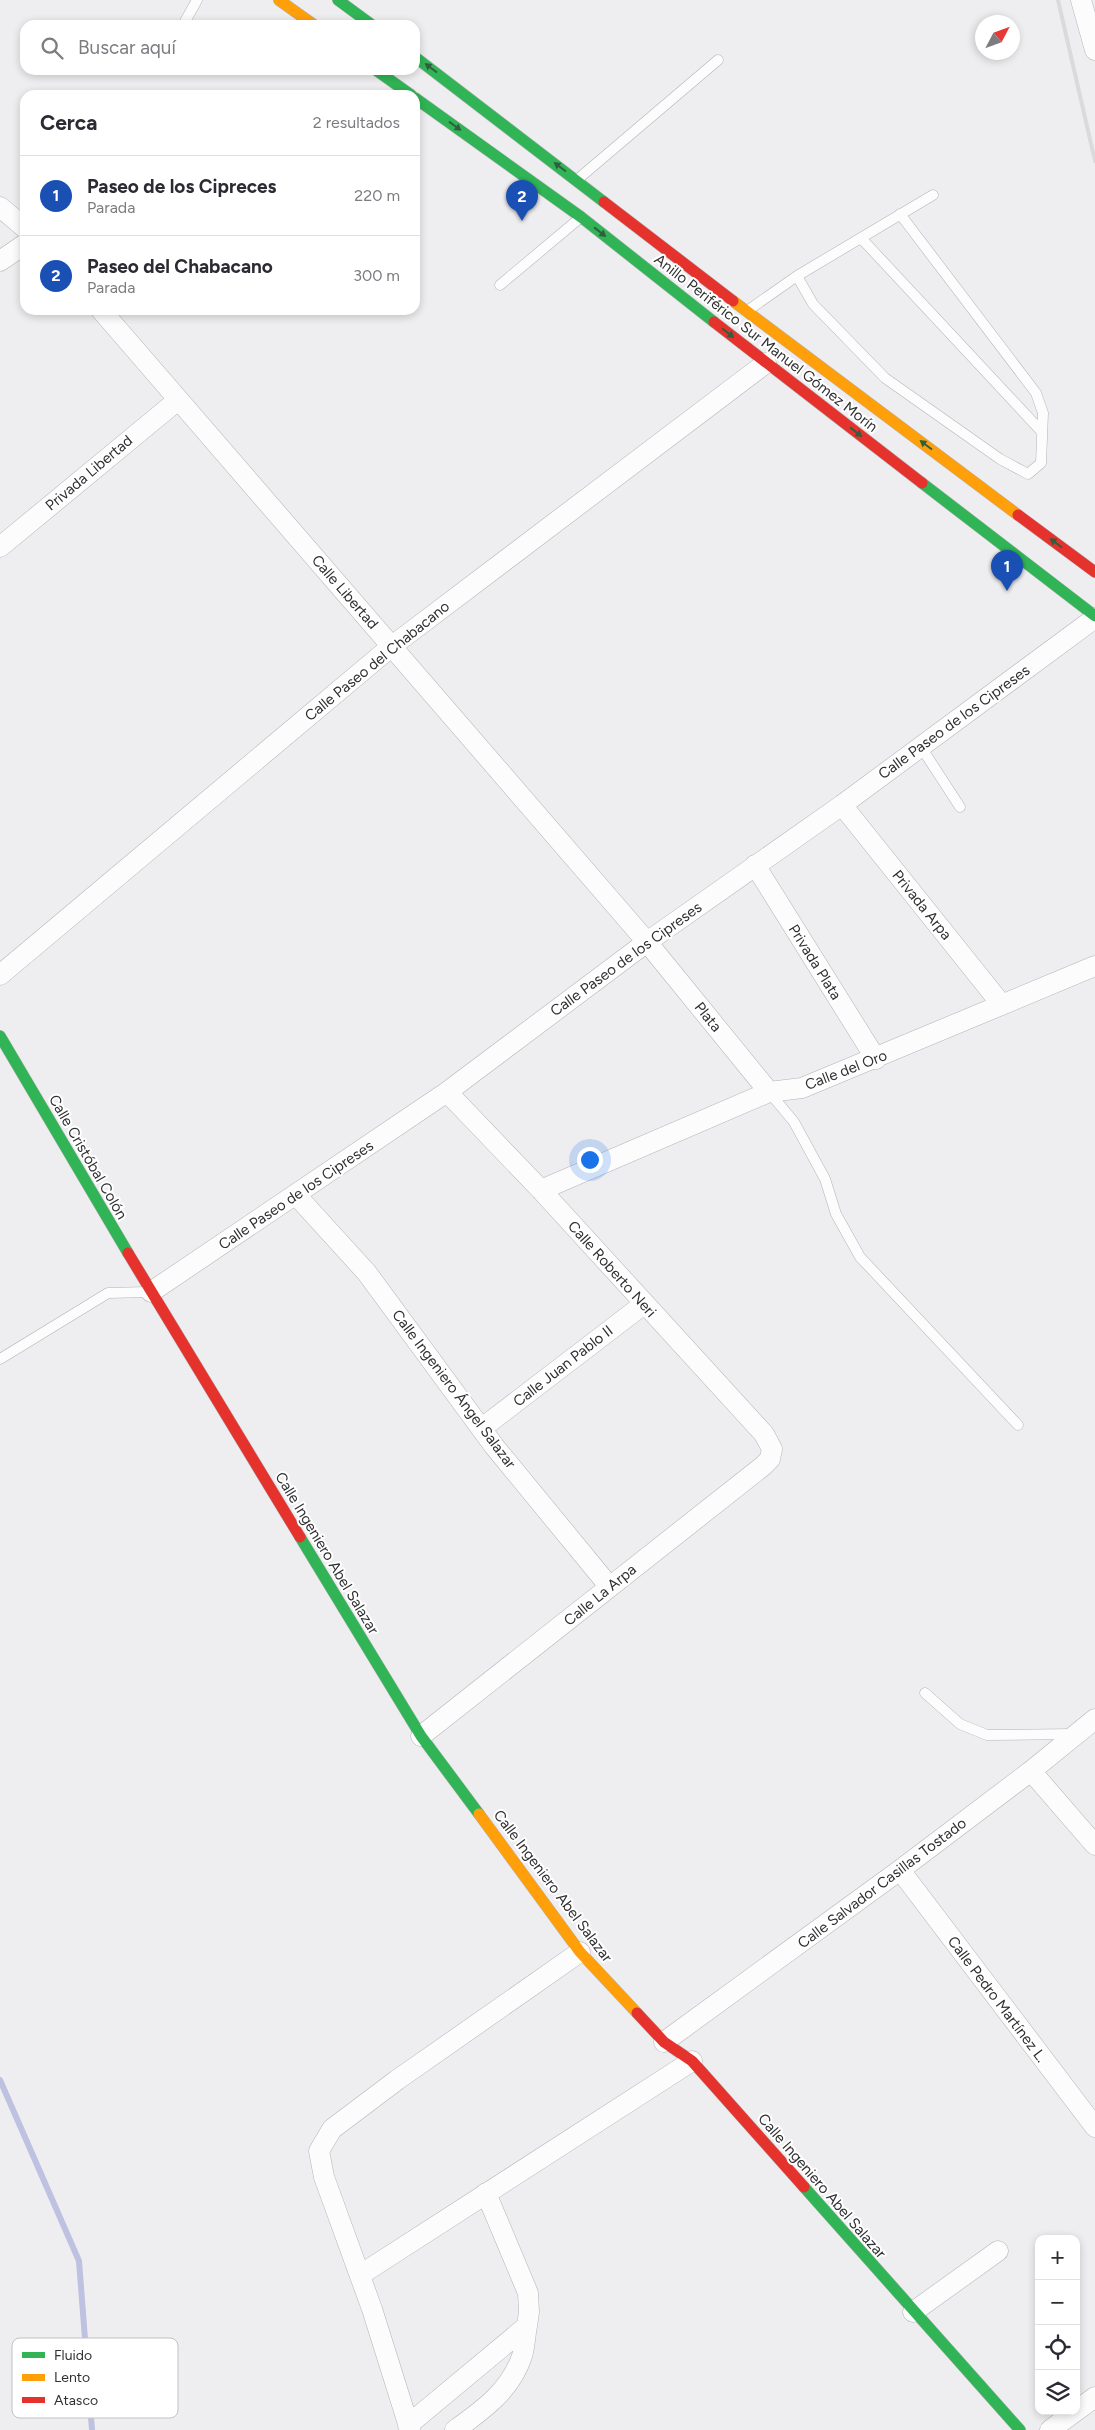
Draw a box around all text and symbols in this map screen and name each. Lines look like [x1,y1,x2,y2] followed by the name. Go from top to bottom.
[975,15,1020,60] north arrow
[20,20,420,75] search box
[38,34,66,62] icon: search
[78,36,176,59] text: Buscar aquí
[424,63,437,74] one-way arrow
[40,110,97,135] text: Cerca
[313,113,400,132] text: 2 resultados
[448,121,461,131] one-way arrow
[554,161,567,172] one-way arrow
[87,175,276,198] text: Paseo de los Cipreces
[506,180,538,221] pin: 2
[53,186,59,205] text: 1
[354,186,400,205] text: 220 m
[87,198,135,217] text: Parada
[593,227,606,238] one-way arrow
[651,250,881,436] street label: Anillo Periférico Sur Manuel Gómez Morín
[87,255,273,278] text: Paseo del Chabacano
[51,266,61,285] text: 2
[353,266,400,285] text: 300 m
[87,278,135,297] text: Parada
[721,327,734,338] one-way arrow
[849,427,862,438] one-way arrow
[42,431,136,515] street label: Privada Libertad
[920,440,933,451] one-way arrow
[1049,538,1063,548] one-way arrow
[991,550,1023,591] pin: 1
[308,551,382,633] street label: Calle Libertad
[301,597,453,725] street label: Calle Paseo del Chabacano
[875,661,1033,783] street label: Calle Paseo de los Cipreses
[888,867,956,943] street label: Privada Arpa
[547,898,705,1020] street label: Calle Paseo de los Cipreses
[785,921,845,1003] street label: Privada Plata
[691,999,725,1035] street label: Plata
[802,1046,890,1094] street label: Calle del Oro
[45,1091,131,1223] street label: Calle Cristóbal Colón
[215,1136,377,1254] street label: Calle Paseo de los Cipreses
[577,1147,603,1173] your location
[564,1217,660,1321] street label: Calle Roberto Neri
[388,1306,520,1472] street label: Calle Ingeniero Ángel Salazar
[510,1321,616,1411] street label: Calle Juan Pablo II
[271,1469,383,1637] street label: Calle Ingeniero Abel Salazar
[560,1560,640,1630] street label: Calle La Arpa
[490,1806,616,1966] street label: Calle Ingeniero Abel Salazar
[794,1814,970,1952] street label: Calle Salvador Casillas Tostado
[944,1932,1050,2066] street label: Calle Pedro Martínez L.
[754,2110,890,2262] street label: Calle Ingeniero Abel Salazar
[1035,2235,1080,2415] map controls
[1035,2235,1080,2280] button: +
[1035,2280,1080,2325] button: −
[1035,2325,1080,2370] button: locate
[12,2338,178,2418] legend
[54,2347,92,2364] text: Fluido
[54,2369,90,2386] text: Lento
[1035,2370,1080,2415] button: layers
[54,2392,98,2409] text: Atasco

